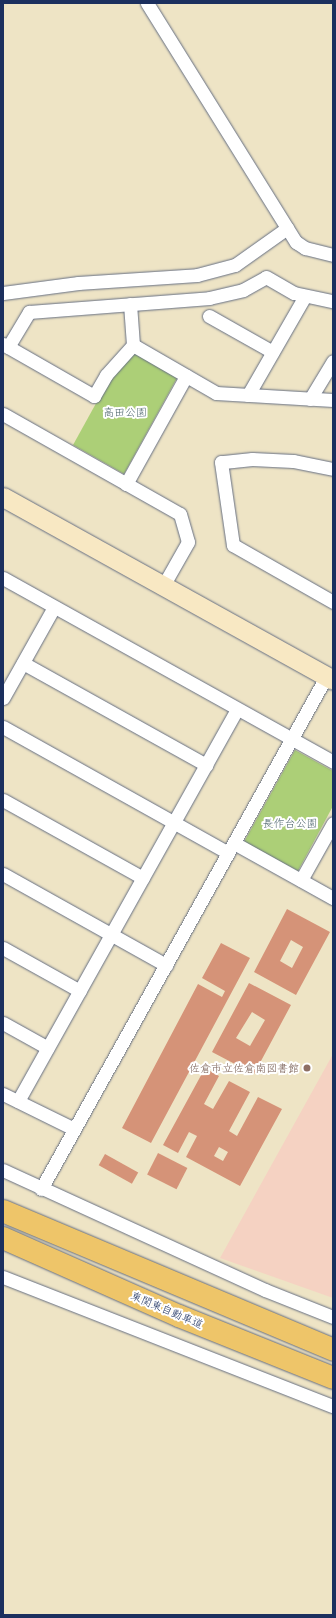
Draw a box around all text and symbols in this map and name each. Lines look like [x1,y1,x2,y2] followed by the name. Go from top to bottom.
[103,405,147,419] park label: 高田公園
[263,816,317,830] park label: 長作台公園
[189,1061,299,1075] place label: 佐倉市立佐倉南図書館
[302,1063,312,1073] marker: 佐倉市立佐倉南図書館
[129,1289,205,1331] street label: 東関東自動車道

